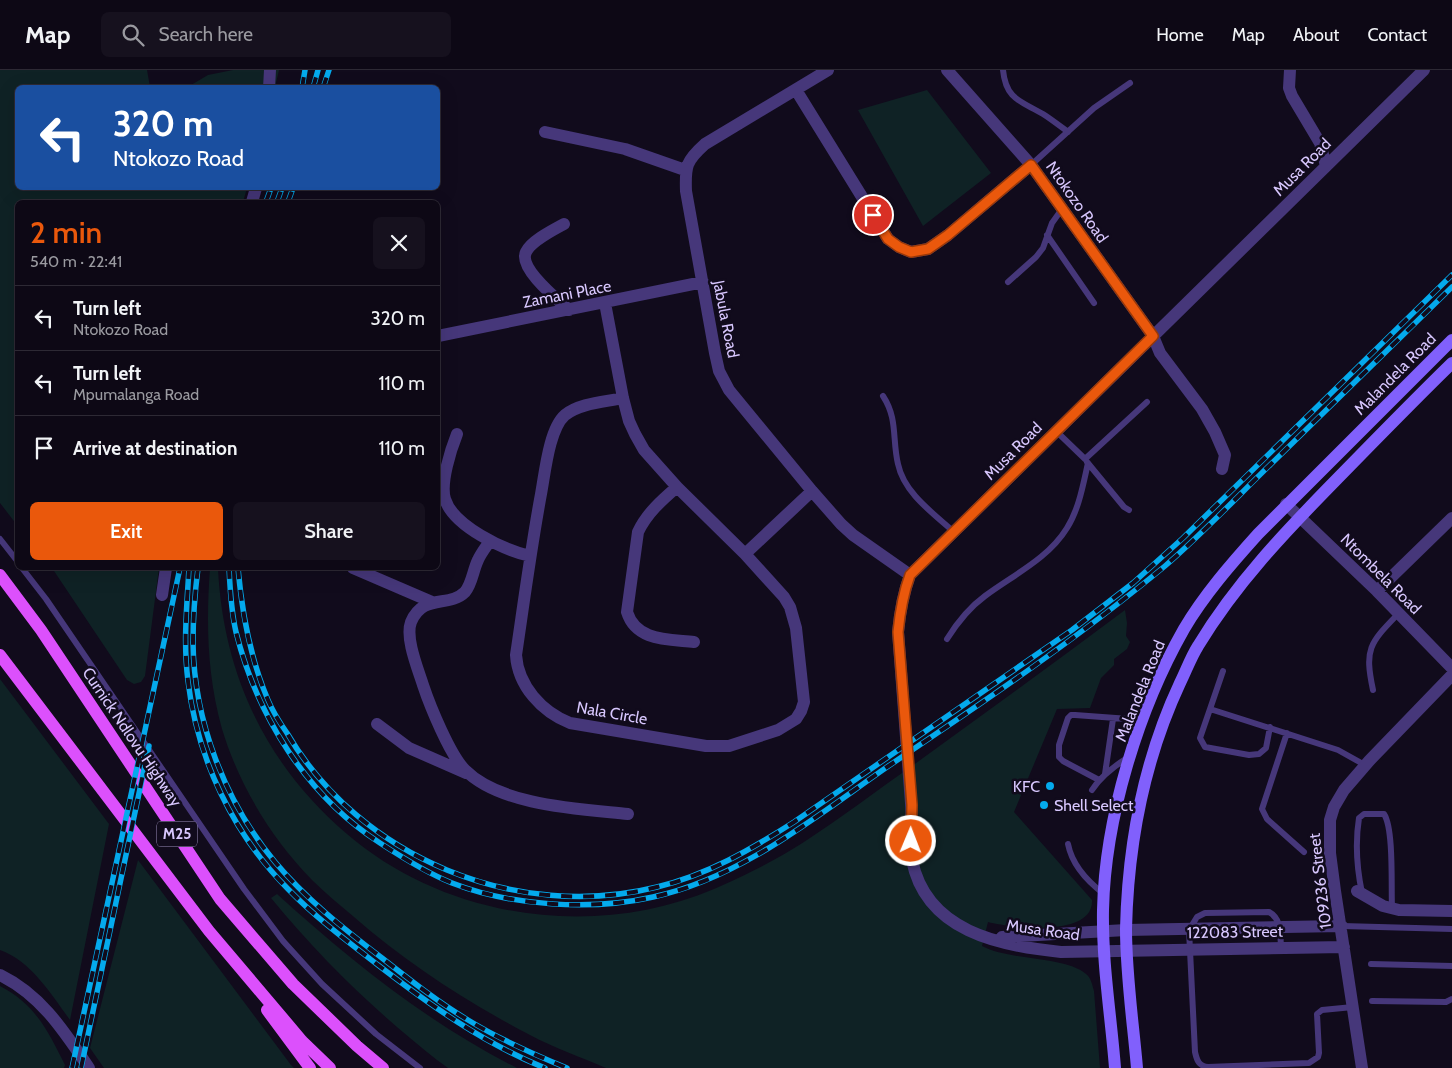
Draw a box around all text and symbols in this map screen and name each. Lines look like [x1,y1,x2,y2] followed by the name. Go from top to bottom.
[101,12,451,57] search box
[25,20,71,49] text: Map
[119,21,147,49] icon: search
[159,23,253,46] text: Search here
[1156,24,1204,46] text: Home
[1232,24,1265,46] text: Map
[1293,24,1339,46] text: About
[1367,24,1427,46] text: Contact
[113,102,213,145] text: 320 m
[30,105,95,170] icon: left
[1269,134,1335,200] street label: Musa Road
[113,145,244,172] text: Ntokozo Road
[1042,158,1112,246] street label: Ntokozo Road
[852,194,894,236] pin
[859,201,887,229] icon: arrive
[30,214,102,251] text: 2 min
[373,217,425,269] button: close
[30,252,122,271] text: 540 m · 22:41
[521,276,613,312] street label: Zamani Place
[709,278,743,359] street label: Jabula Road
[73,297,141,320] text: Turn left
[30,304,58,332] icon: left
[371,307,425,330] text: 320 m
[73,320,168,339] text: Ntokozo Road
[1350,329,1440,419] street label: Malandela Road
[73,362,141,385] text: Turn left
[30,369,58,397] icon: left
[378,372,425,395] text: 110 m
[73,385,199,404] text: Mpumalanga Road
[980,418,1046,484] street label: Musa Road
[30,434,58,462] icon: arrive
[73,437,237,460] text: Arrive at destination
[378,437,425,460] text: 110 m
[30,502,223,560] button: Exit
[233,502,425,560] button: Share
[1337,530,1425,618] street label: Ntombela Road
[1111,637,1169,745] street label: Malandela Road
[78,664,186,810] street label: Curnick Ndlovu Highway
[575,697,649,729] street label: Nala Circle
[1013,777,1040,796] place label: KFC
[1044,780,1056,792] marker: KFC
[1054,796,1134,815] place label: Shell Select
[1038,799,1050,811] marker: Shell Select
[884,814,936,866] position arrow
[157,822,197,846] road number: M25
[1305,831,1335,930] street label: 109236 Street
[1005,915,1081,945] street label: Musa Road
[1187,922,1284,942] street label: 122083 Street

